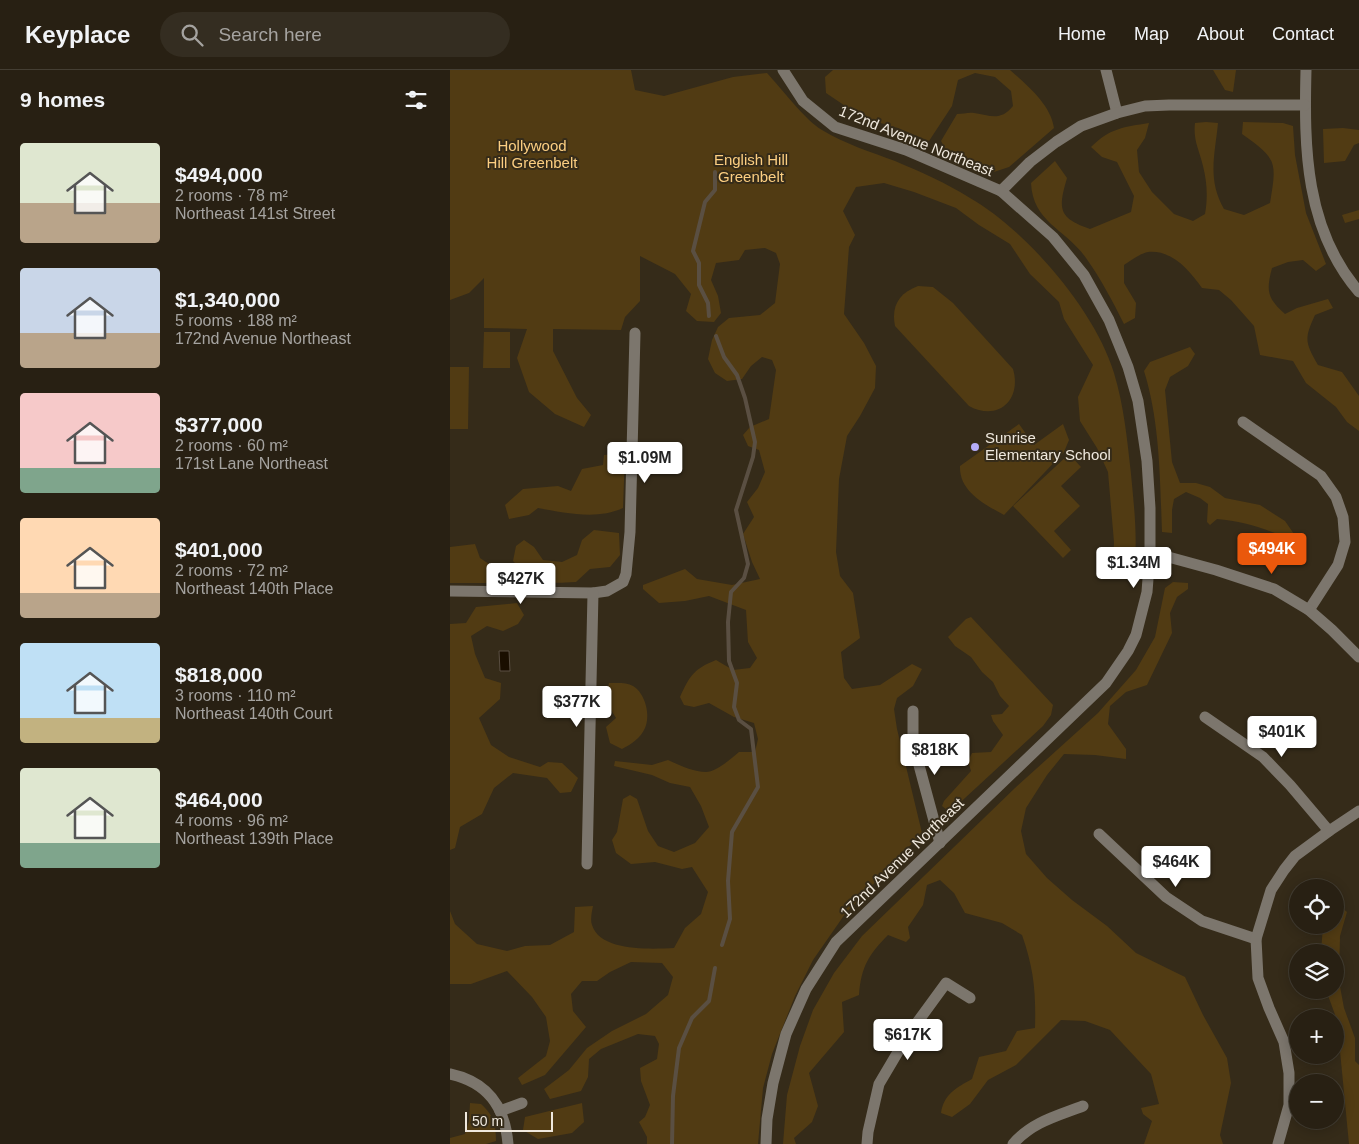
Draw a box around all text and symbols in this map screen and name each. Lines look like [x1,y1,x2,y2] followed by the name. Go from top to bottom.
[160,12,510,57] search box
[25,21,130,48] text: Keyplace
[178,21,206,49] icon: search
[218,24,322,45] text: Search here
[1058,24,1106,44] text: Home
[1134,24,1169,44] text: Map
[1197,24,1244,44] text: About
[1272,24,1334,44] text: Contact
[402,86,430,114] icon: filters
[20,88,105,111] text: 9 homes
[837,102,997,180] street label: 172nd Avenue Northeast
[487,137,578,171] park label: Hollywood Hill Greenbelt
[714,151,788,185] park label: English Hill Greenbelt
[60,163,120,223] icon: home
[175,163,263,186] text: $494,000
[175,187,288,204] text: 2 rooms · 78 m²
[175,205,335,222] text: Northeast 141st Street
[60,288,120,348] icon: home
[175,288,280,311] text: $1,340,000
[175,312,297,329] text: 5 rooms · 188 m²
[175,330,351,347] text: 172nd Avenue Northeast
[60,413,120,473] icon: home
[175,413,263,436] text: $377,000
[985,429,1111,463] place label: Sunrise Elementary School
[175,437,288,454] text: 2 rooms · 60 m²
[969,441,981,453] marker: Sunrise Elementary School
[604,442,686,484] pin: $1.09M
[618,449,672,466] text: $1.09M
[175,455,328,472] text: 171st Lane Northeast
[1237,532,1307,575] pin: $494K
[60,538,120,598] icon: home
[175,538,263,561] text: $401,000
[1248,540,1296,557] text: $494K
[1093,546,1175,589] pin: $1.34M
[1107,554,1161,571] text: $1.34M
[175,562,288,579] text: 2 rooms · 72 m²
[486,562,556,605] pin: $427K
[497,570,545,587] text: $427K
[175,580,333,597] text: Northeast 140th Place
[60,663,120,723] icon: home
[175,663,263,686] text: $818,000
[542,686,612,728] pin: $377K
[175,687,296,704] text: 3 rooms · 110 m²
[553,693,601,710] text: $377K
[175,705,332,722] text: Northeast 140th Court
[1247,716,1317,758] pin: $401K
[1258,723,1306,740] text: $401K
[900,734,970,776] pin: $818K
[911,741,959,758] text: $818K
[60,788,120,848] icon: home
[175,788,263,811] text: $464,000
[836,794,967,921] street label: 172nd Avenue Northeast
[175,812,288,829] text: 4 rooms · 96 m²
[175,830,333,847] text: Northeast 139th Place
[1141,846,1211,888] pin: $464K
[1152,853,1200,870] text: $464K
[1289,879,1344,1129] map controls
[1289,879,1344,934] button: locate
[1289,944,1344,999] button: layers
[1289,1009,1344,1064] button: +
[873,1018,943,1061] pin: $617K
[884,1026,932,1043] text: $617K
[1289,1074,1344,1129] button: −
[465,1109,552,1132] scale bar
[472,1113,503,1129] text: 50 m

